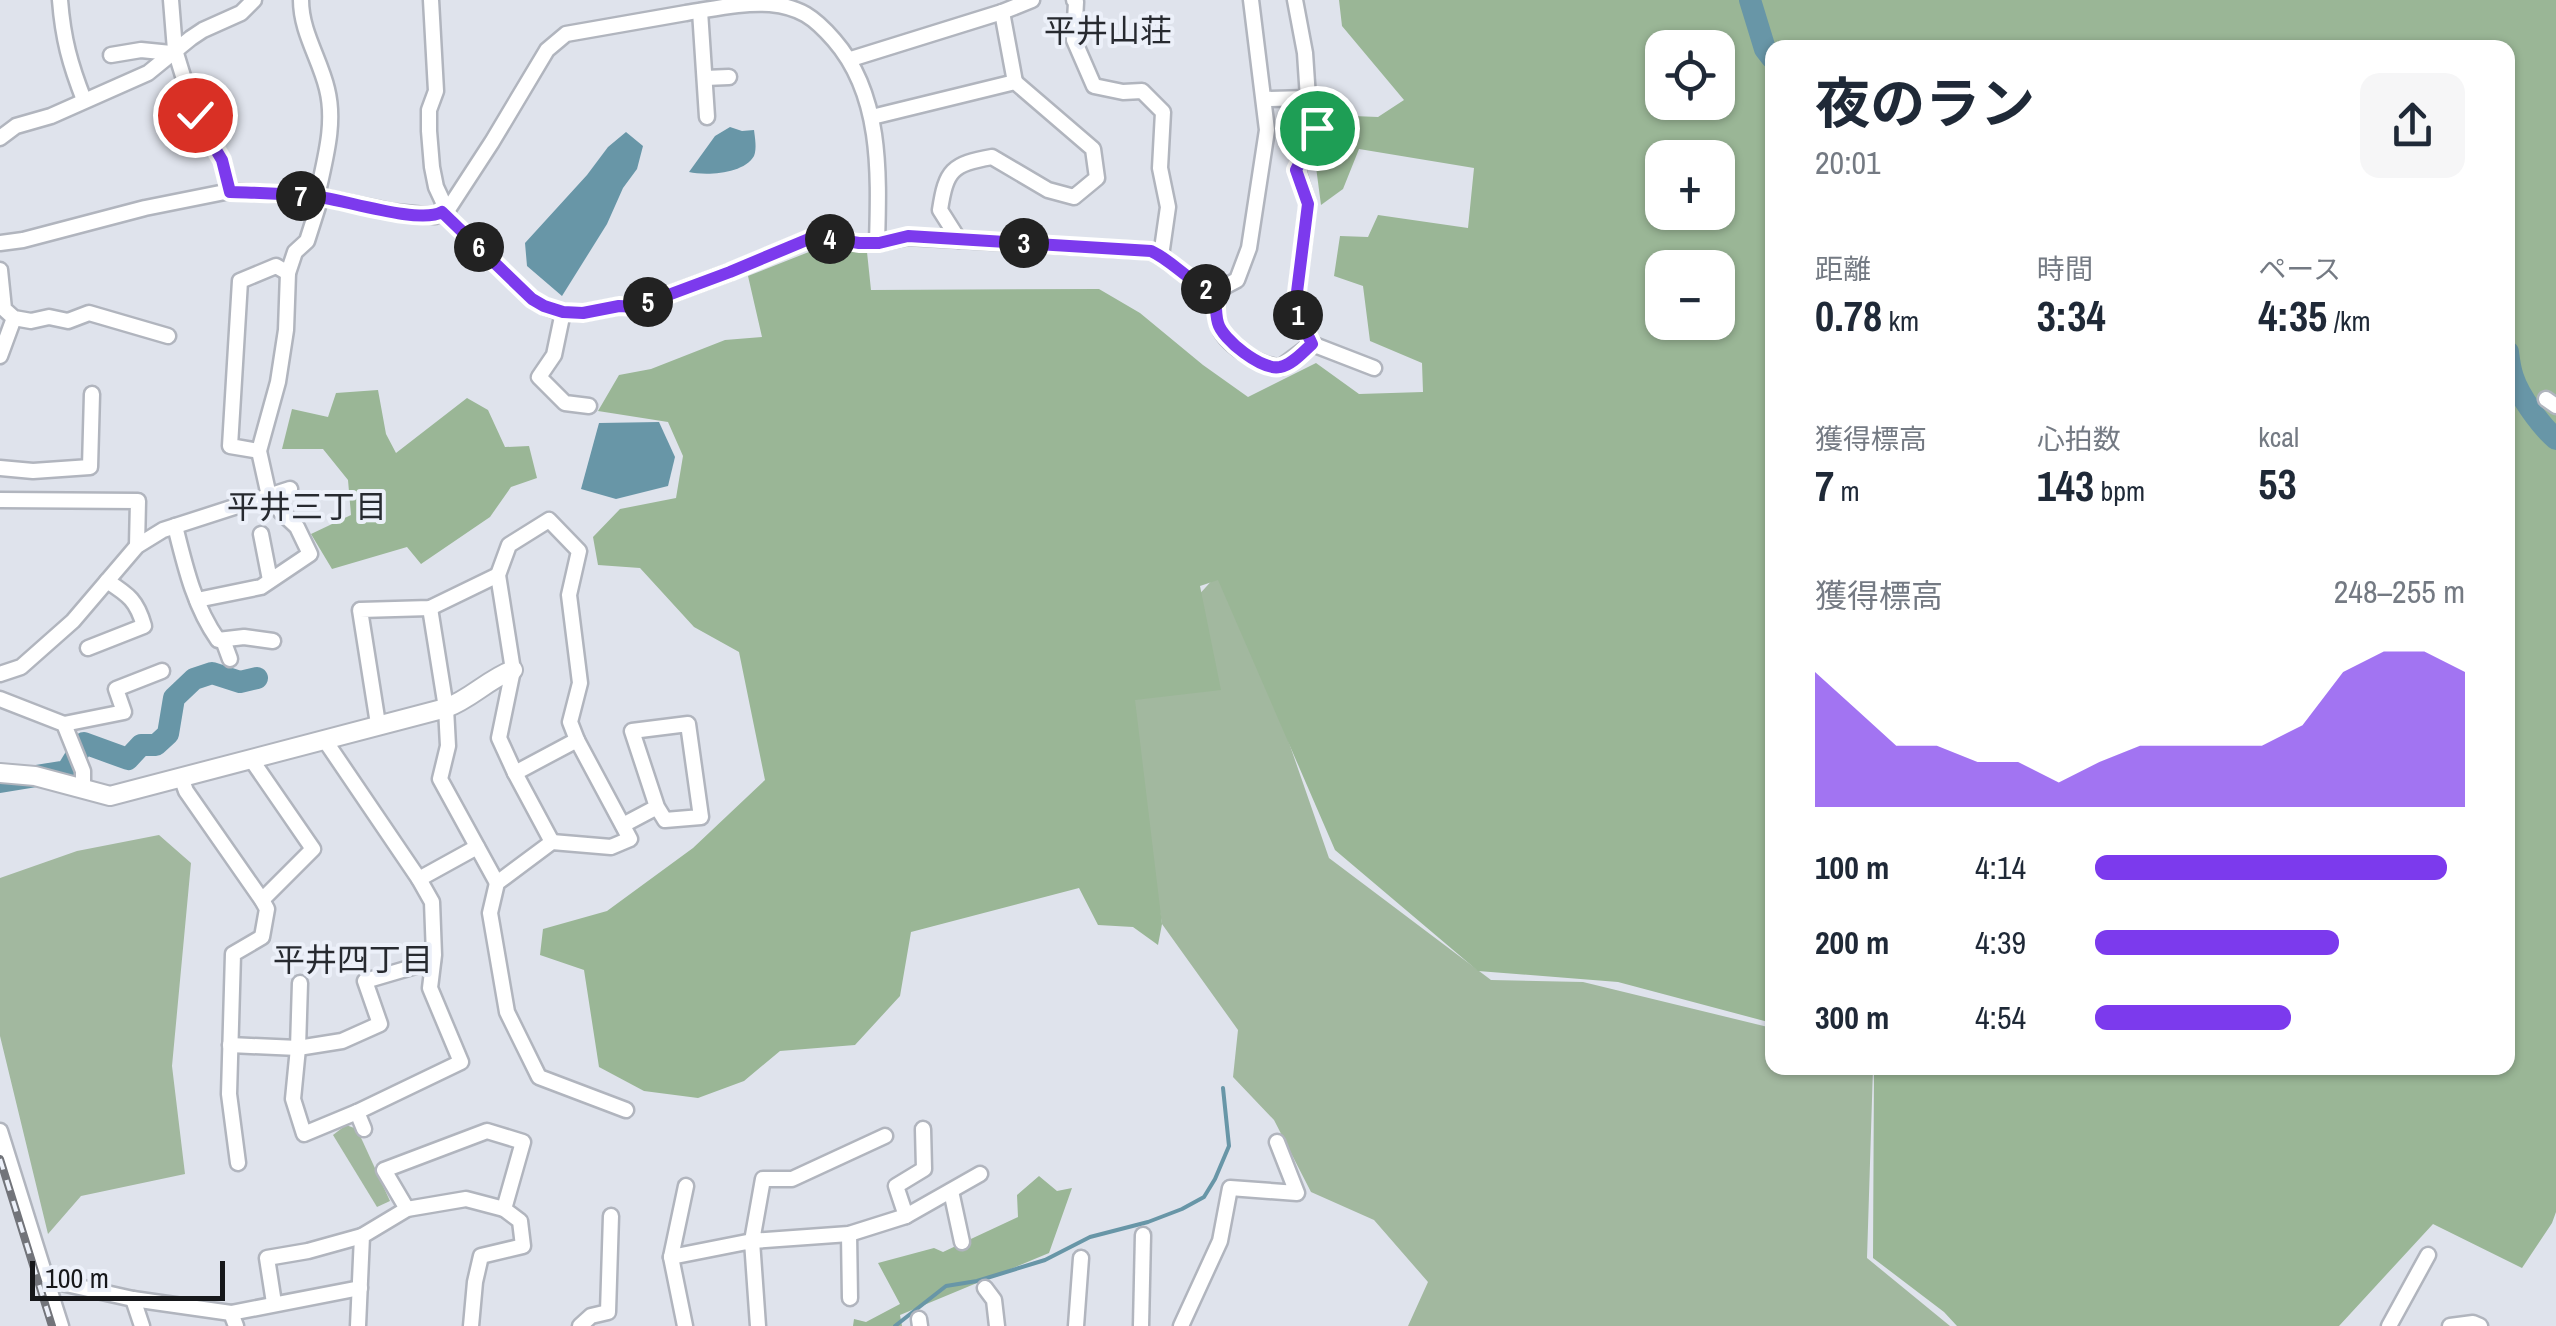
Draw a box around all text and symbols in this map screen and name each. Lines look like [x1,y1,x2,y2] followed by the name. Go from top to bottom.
[1044,9,1172,52] district label: 平井山荘
[1645,30,1735,340] map controls
[1645,30,1735,120] button: locate
[1815,66,2035,140] text: 夜のラン
[153,73,238,158] pin
[2360,73,2465,178] button: share
[1275,86,1360,171] pin
[168,88,223,143] icon: check
[1290,101,1345,156] icon: arrive
[1645,140,1735,230] button: +
[1815,141,1881,184] text: 20:01
[276,171,326,221] pin: 7
[295,177,307,215] text: 7
[805,214,855,264] pin: 4
[999,218,1049,268] pin: 3
[824,220,836,258] text: 4
[454,222,504,272] pin: 6
[1018,224,1030,262] text: 3
[473,228,485,266] text: 6
[1645,250,1735,340] button: −
[1815,250,1871,288] text: 距離
[2037,250,2093,288] text: 時間
[2258,250,2341,288] text: ペース
[1181,264,1231,314] pin: 2
[1200,270,1212,308] text: 2
[623,277,673,327] pin: 5
[642,283,654,321] text: 5
[1815,288,1882,344] text: 0.78
[2037,288,2106,344] text: 3:34
[2258,288,2327,344] text: 4:35
[1273,290,1323,340] pin: 1
[1292,296,1304,334] text: 1
[1882,302,1919,340] text: km
[2327,302,2371,340] text: /km
[2258,418,2299,456] text: kcal
[1815,420,1927,458] text: 獲得標高
[2037,420,2121,458] text: 心拍数
[2258,456,2297,512] text: 53
[1815,458,1834,514] text: 7
[2037,458,2094,514] text: 143
[1834,472,1860,510] text: m
[2094,472,2145,510] text: bpm
[227,485,387,528] district label: 平井三丁目
[2334,570,2465,613] text: 248–255 m
[1815,574,1943,617] text: 獲得標高
[1815,846,1889,889] text: 100 m
[1975,846,2026,889] text: 4:14
[1815,921,1889,964] text: 200 m
[1975,921,2026,964] text: 4:39
[273,938,433,981] district label: 平井四丁目
[1815,996,1889,1039] text: 300 m
[1975,996,2026,1039] text: 4:54
[30,1256,225,1300] scale bar
[45,1259,109,1297] text: 100 m

